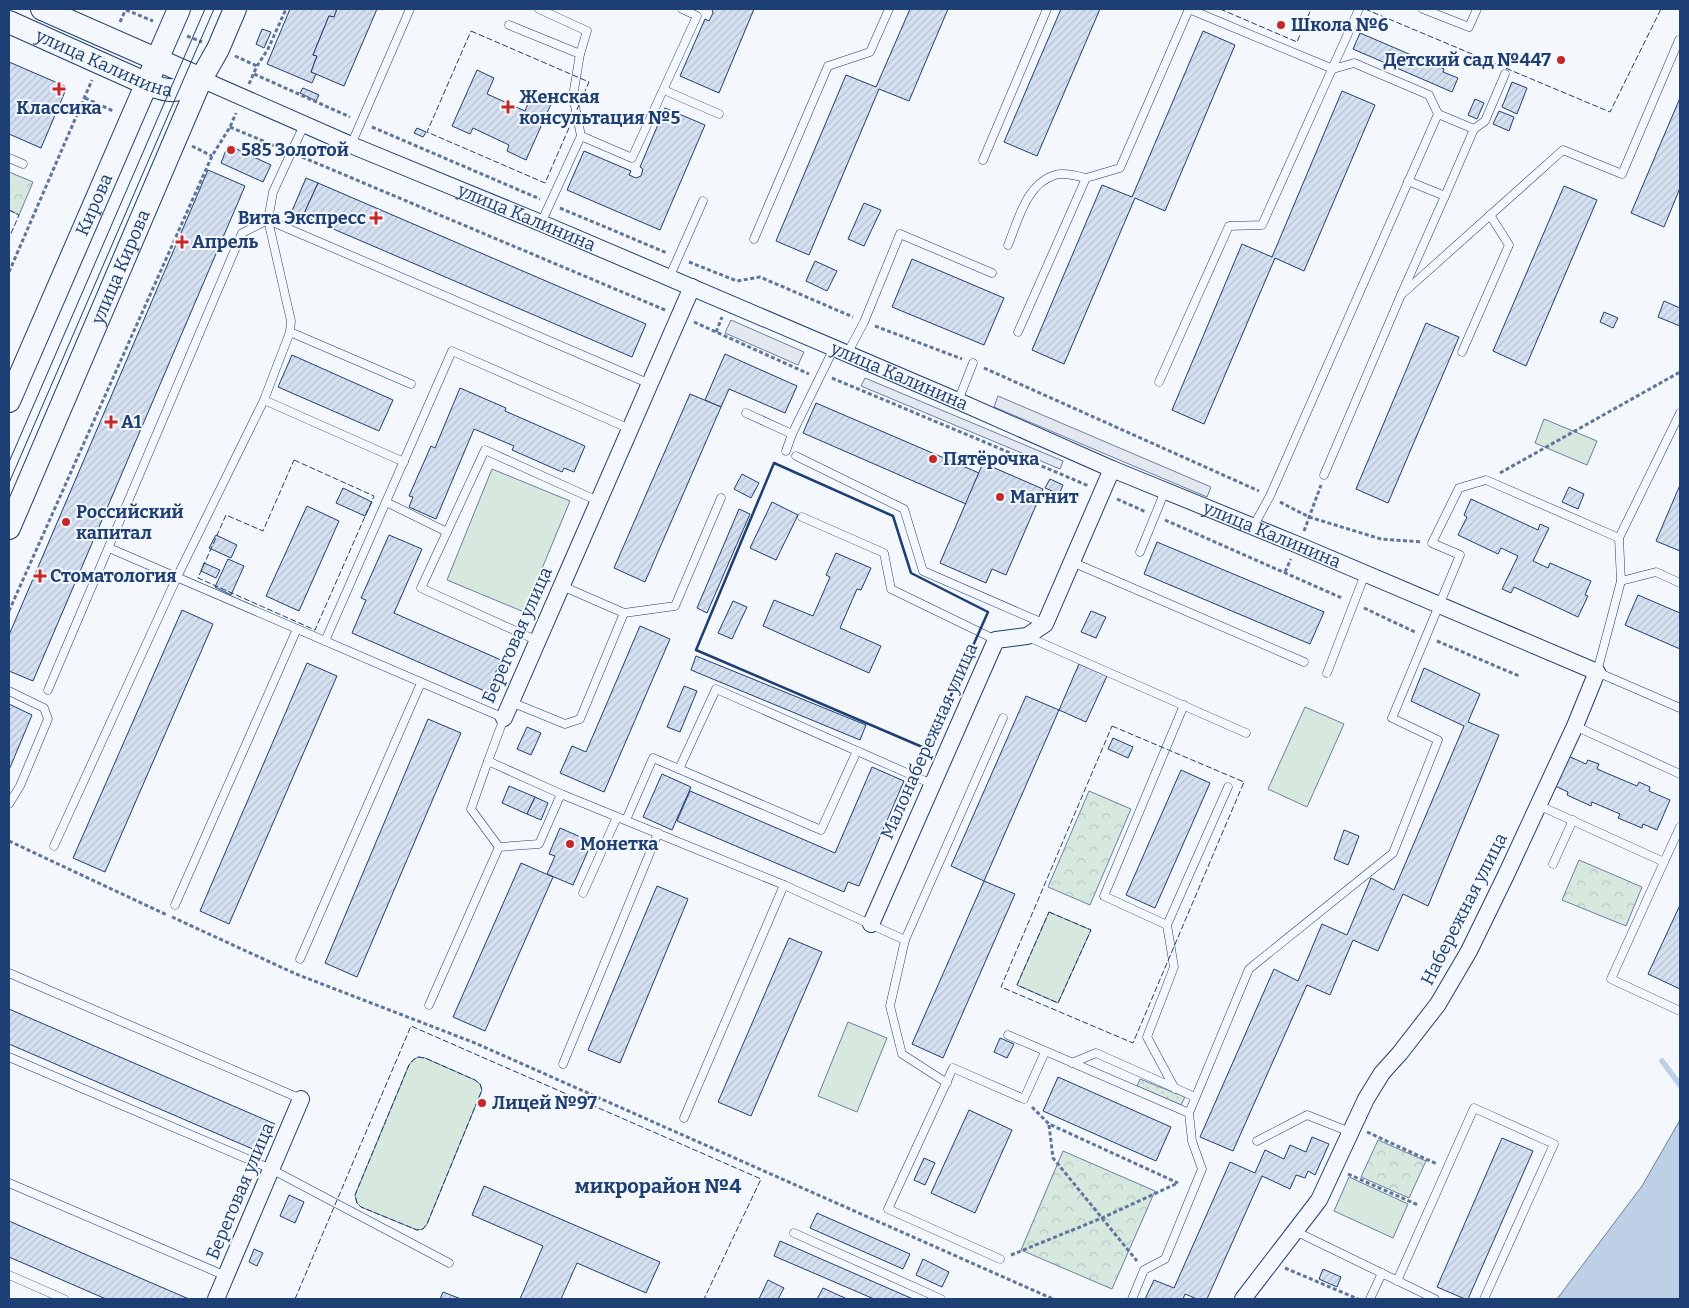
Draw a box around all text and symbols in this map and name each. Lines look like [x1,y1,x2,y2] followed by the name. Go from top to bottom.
[1291,14,1389,36] place label: Школа №6
[1275,19,1287,31] marker: Школа №6
[31,24,174,102] street label: улица Калинина
[1383,49,1551,71] place label: Детский сад №447
[1555,54,1567,66] marker: Детский сад №447
[53,83,65,95] marker: Классика
[519,86,680,129] place label: Женская консультация №5
[16,97,102,119] place label: Классика
[501,100,515,114] marker: Женская консультация №5
[241,139,349,161] place label: 585 Золотой
[225,144,237,156] marker: 585 Золотой
[71,170,117,239] street label: Кирова
[454,179,599,256] street label: улица Калинина
[86,206,155,328] street label: улица Кирова
[238,207,366,229] place label: Вита Экспресс
[370,212,382,224] marker: Вита Экспресс
[192,231,259,253] place label: Апрель
[176,236,188,248] marker: Апрель
[827,337,972,415] street label: улица Калинина
[121,411,142,433] place label: А1
[105,416,117,428] marker: А1
[943,448,1039,470] place label: Пятёрочка
[927,453,939,465] marker: Пятёрочка
[1010,486,1079,508] place label: Магнит
[994,491,1006,503] marker: Магнит
[1199,496,1344,573] street label: улица Калинина
[76,501,184,544] place label: Российский капитал
[60,516,72,528] marker: Российский капитал
[477,563,557,706] street label: Береговая улица
[50,565,177,587] place label: Стоматология
[34,570,46,582] marker: Стоматология
[876,639,982,843] street label: Малонабережная улица
[1416,829,1512,989] street label: Набережная улица
[580,833,658,855] place label: Монетка
[564,838,576,850] marker: Монетка
[492,1092,597,1114] place label: Лицей №97
[476,1097,488,1109] marker: Лицей №97
[201,1119,279,1263] street label: Береговая улица
[575,1174,741,1198] district label: микрорайон №4

